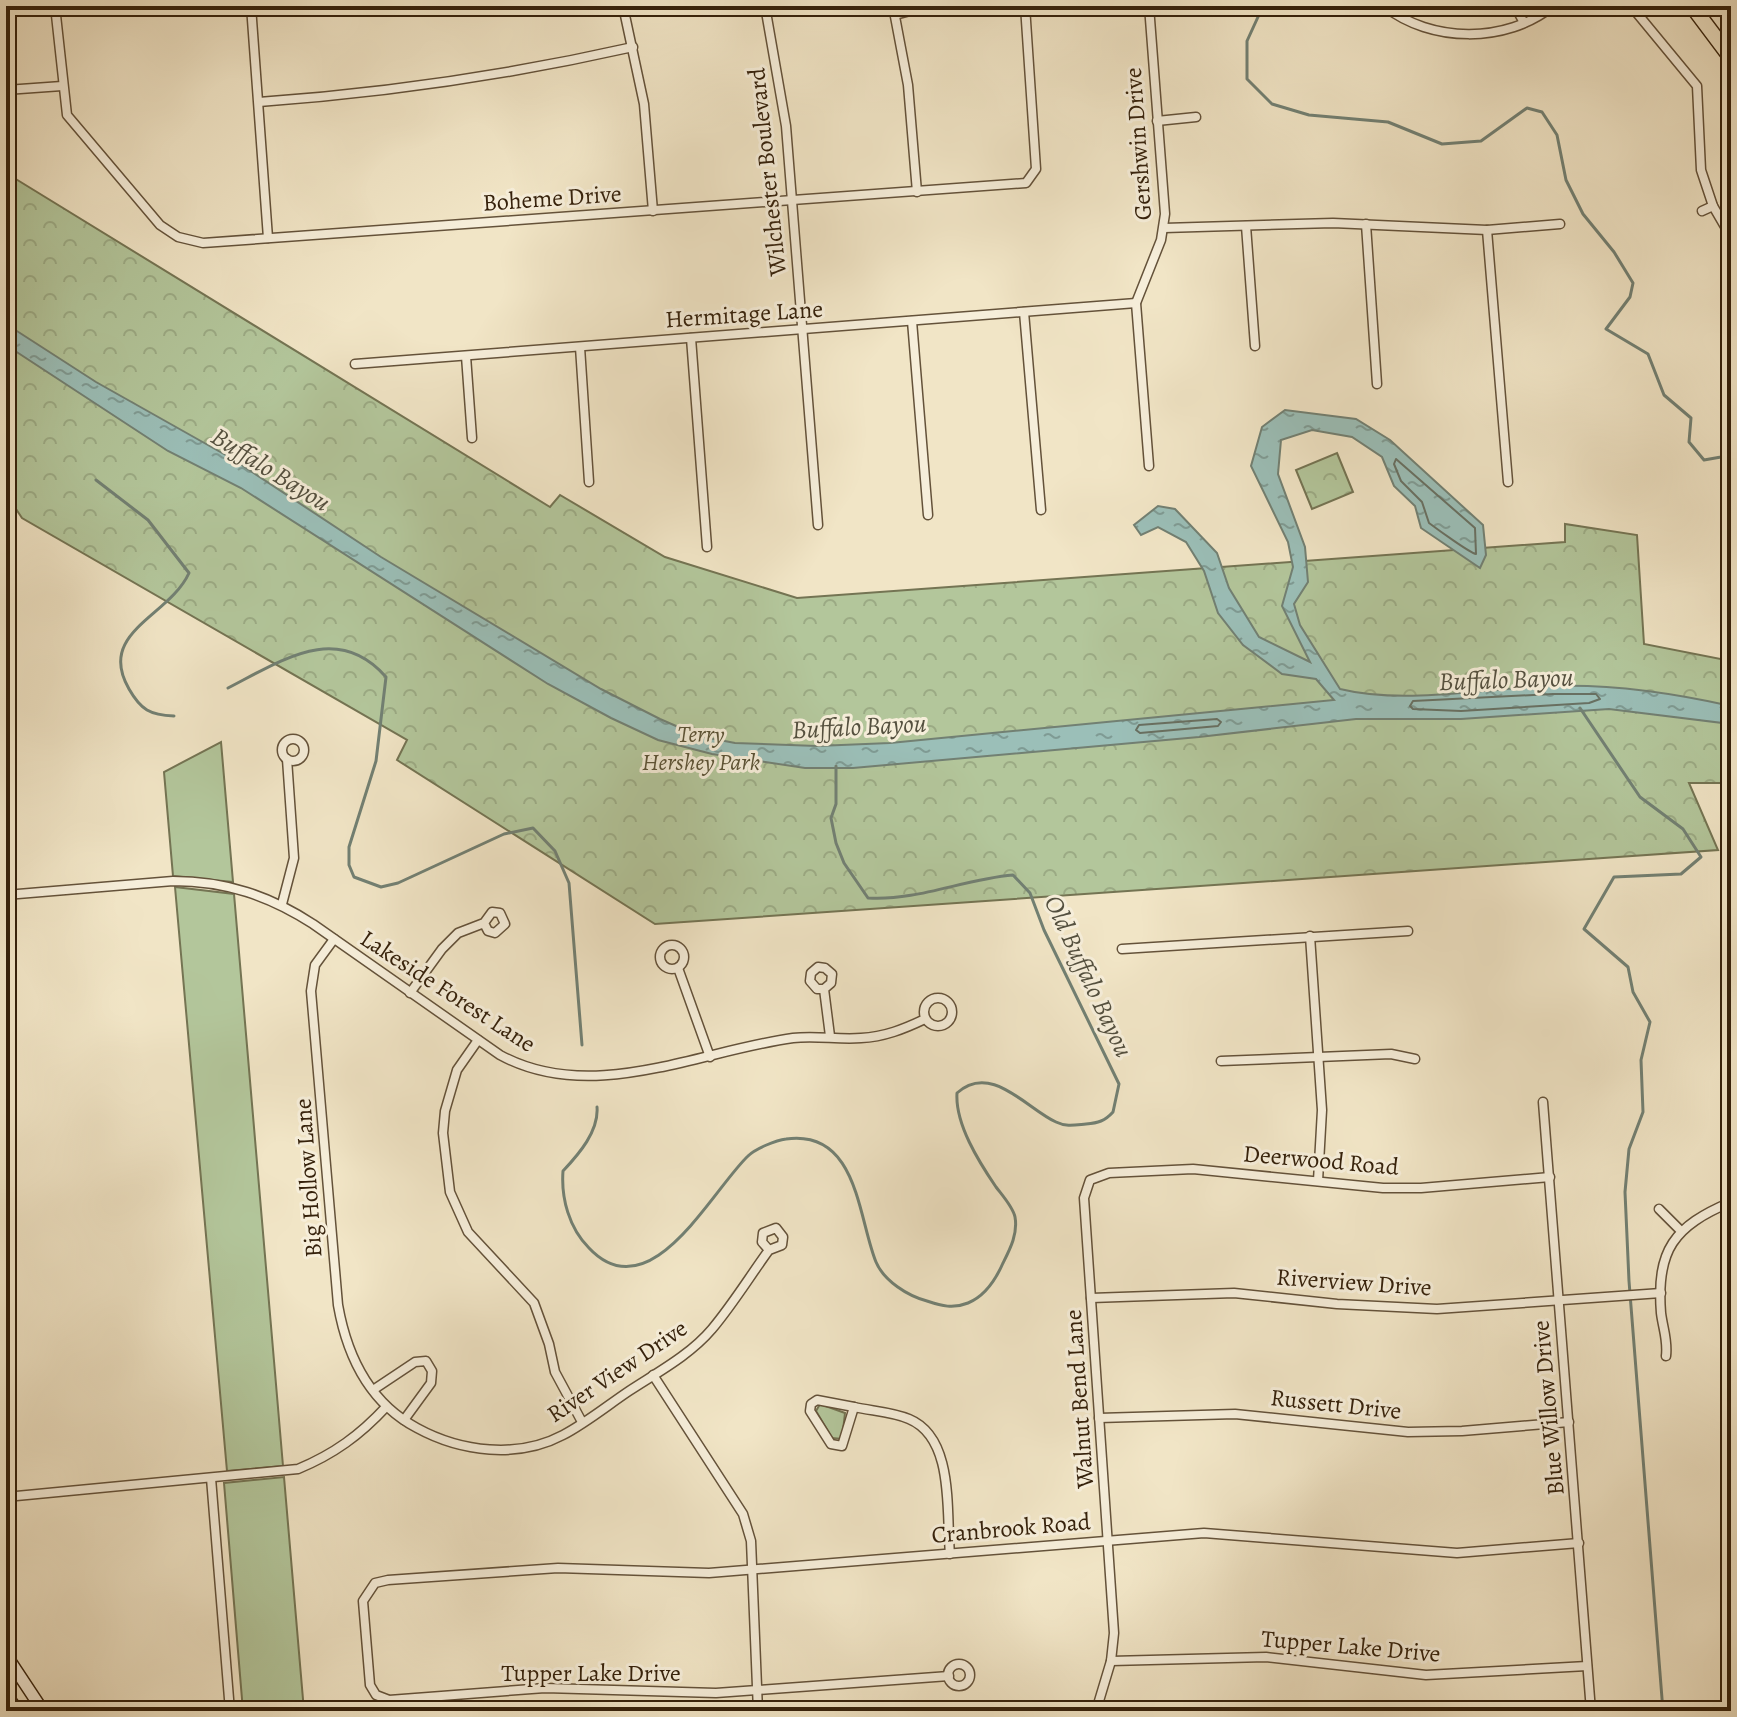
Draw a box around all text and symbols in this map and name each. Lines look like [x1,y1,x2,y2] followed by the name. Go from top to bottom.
[740,66,794,279] street label: Wilchester Boulevard
[1117,67,1159,221] street label: Gershwin Drive
[482,177,622,219] street label: Boheme Drive
[664,293,824,335] street label: Hermitage Lane
[204,419,337,520] water label: Buffalo Bayou
[1438,660,1574,699] water label: Buffalo Bayou
[791,705,927,747] water label: Buffalo Bayou
[642,718,761,778] park label: Terry Hershey Park
[1036,890,1141,1063] water label: Old Buffalo Bayou
[354,922,542,1060] street label: Lakeside Forest Lane
[286,1097,330,1259] street label: Big Hollow Lane
[1242,1137,1400,1183] street label: Deerwood Road
[1275,1261,1433,1303] street label: Riverview Drive
[1057,1309,1101,1490] street label: Walnut Bend Lane
[541,1312,693,1430] street label: River View Drive
[1524,1319,1572,1497] street label: Blue Willow Drive
[1269,1381,1403,1427] street label: Russett Drive
[930,1505,1092,1551] street label: Cranbrook Road
[1260,1622,1442,1670] street label: Tupper Lake Drive
[501,1657,681,1689] street label: Tupper Lake Drive

